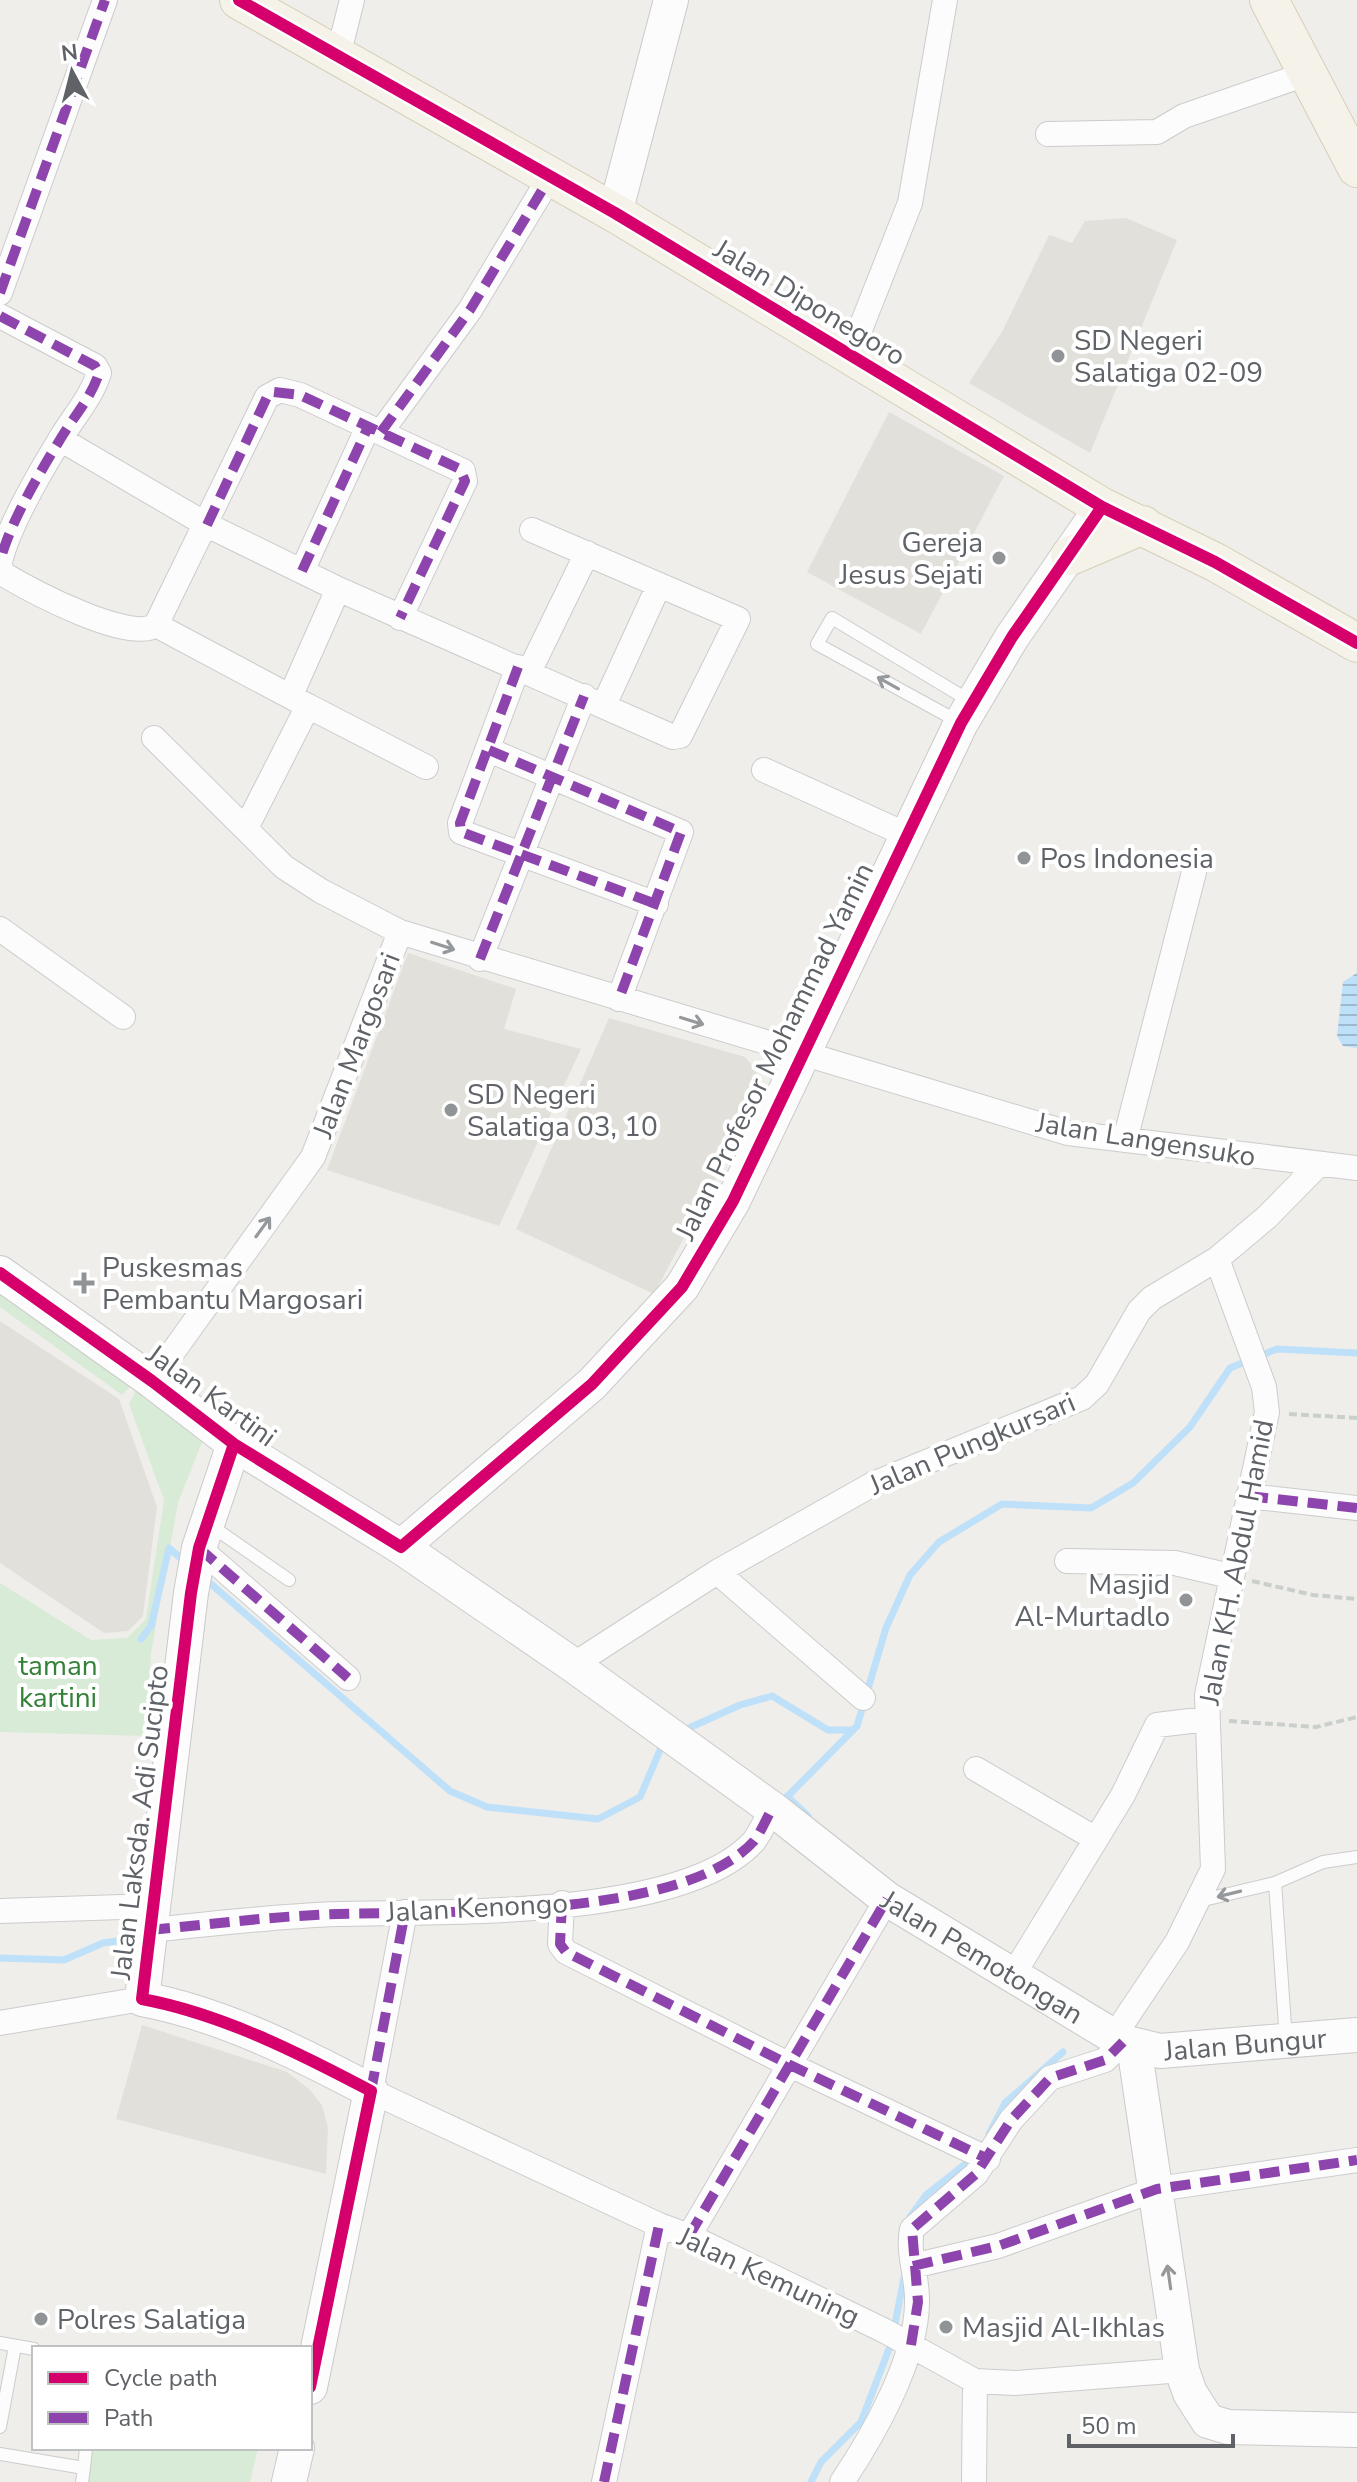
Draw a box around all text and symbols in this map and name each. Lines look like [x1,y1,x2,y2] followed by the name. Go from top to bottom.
[32,32,112,112] north arrow
[60,37,80,69] text: N
[706,230,912,375] street label: Jalan Diponegoro
[1074,322,1263,392] place label: SD Negeri Salatiga 02-09
[1049,347,1067,365] marker: SD Negeri Salatiga 02-09
[838,524,983,594] place label: Gereja Jesus Sejati
[990,549,1008,567] marker: Gereja Jesus Sejati
[876,675,900,690] one-way arrow
[1040,840,1214,878] place label: Pos Indonesia
[1015,849,1033,867] marker: Pos Indonesia
[666,856,883,1247] street label: Jalan Profesor Mohammad Yamin
[430,940,455,955] one-way arrow
[304,947,410,1144] street label: Jalan Margosari
[678,1014,704,1029] one-way arrow
[467,1076,658,1146] place label: SD Negeri Salatiga 03, 10
[442,1101,460,1119] marker: SD Negeri Salatiga 03, 10
[1032,1104,1258,1176] street label: Jalan Langensuko
[255,1216,271,1238] one-way arrow
[102,1249,363,1319] place label: Puskesmas Pembantu Margosari
[73,1272,95,1294] marker: Puskesmas Pembantu Margosari
[138,1335,284,1456] street label: Jalan Kartini
[863,1383,1081,1505] street label: Jalan Pungkursari
[1190,1416,1283,1709] street label: Jalan KH. Abdul Hamid
[1015,1566,1170,1636] place label: Masjid Al-Murtadlo
[1177,1591,1195,1609] marker: Masjid Al-Murtadlo
[18,1647,98,1717] park label: taman kartini
[102,1663,178,1982] street label: Jalan Laksda. Adi Sucipto
[873,1881,1090,2034] street label: Jalan Pemotongan
[384,1884,569,1932] street label: Jalan Kenongo
[1217,1887,1243,1902] one-way arrow
[1162,2020,1328,2071] street label: Jalan Bungur
[671,2218,866,2336] street label: Jalan Kemuning
[1161,2265,1176,2290] one-way arrow
[57,2301,246,2339] place label: Polres Salatiga
[962,2309,1165,2347] place label: Masjid Al-Ikhlas
[32,2310,50,2328] marker: Polres Salatiga
[937,2318,955,2336] marker: Masjid Al-Ikhlas
[32,2346,312,2450] legend
[104,2362,218,2394] text: Cycle path
[1069,2398,1233,2448] scale bar
[104,2402,153,2434] text: Path
[1081,2410,1137,2442] text: 50 m

